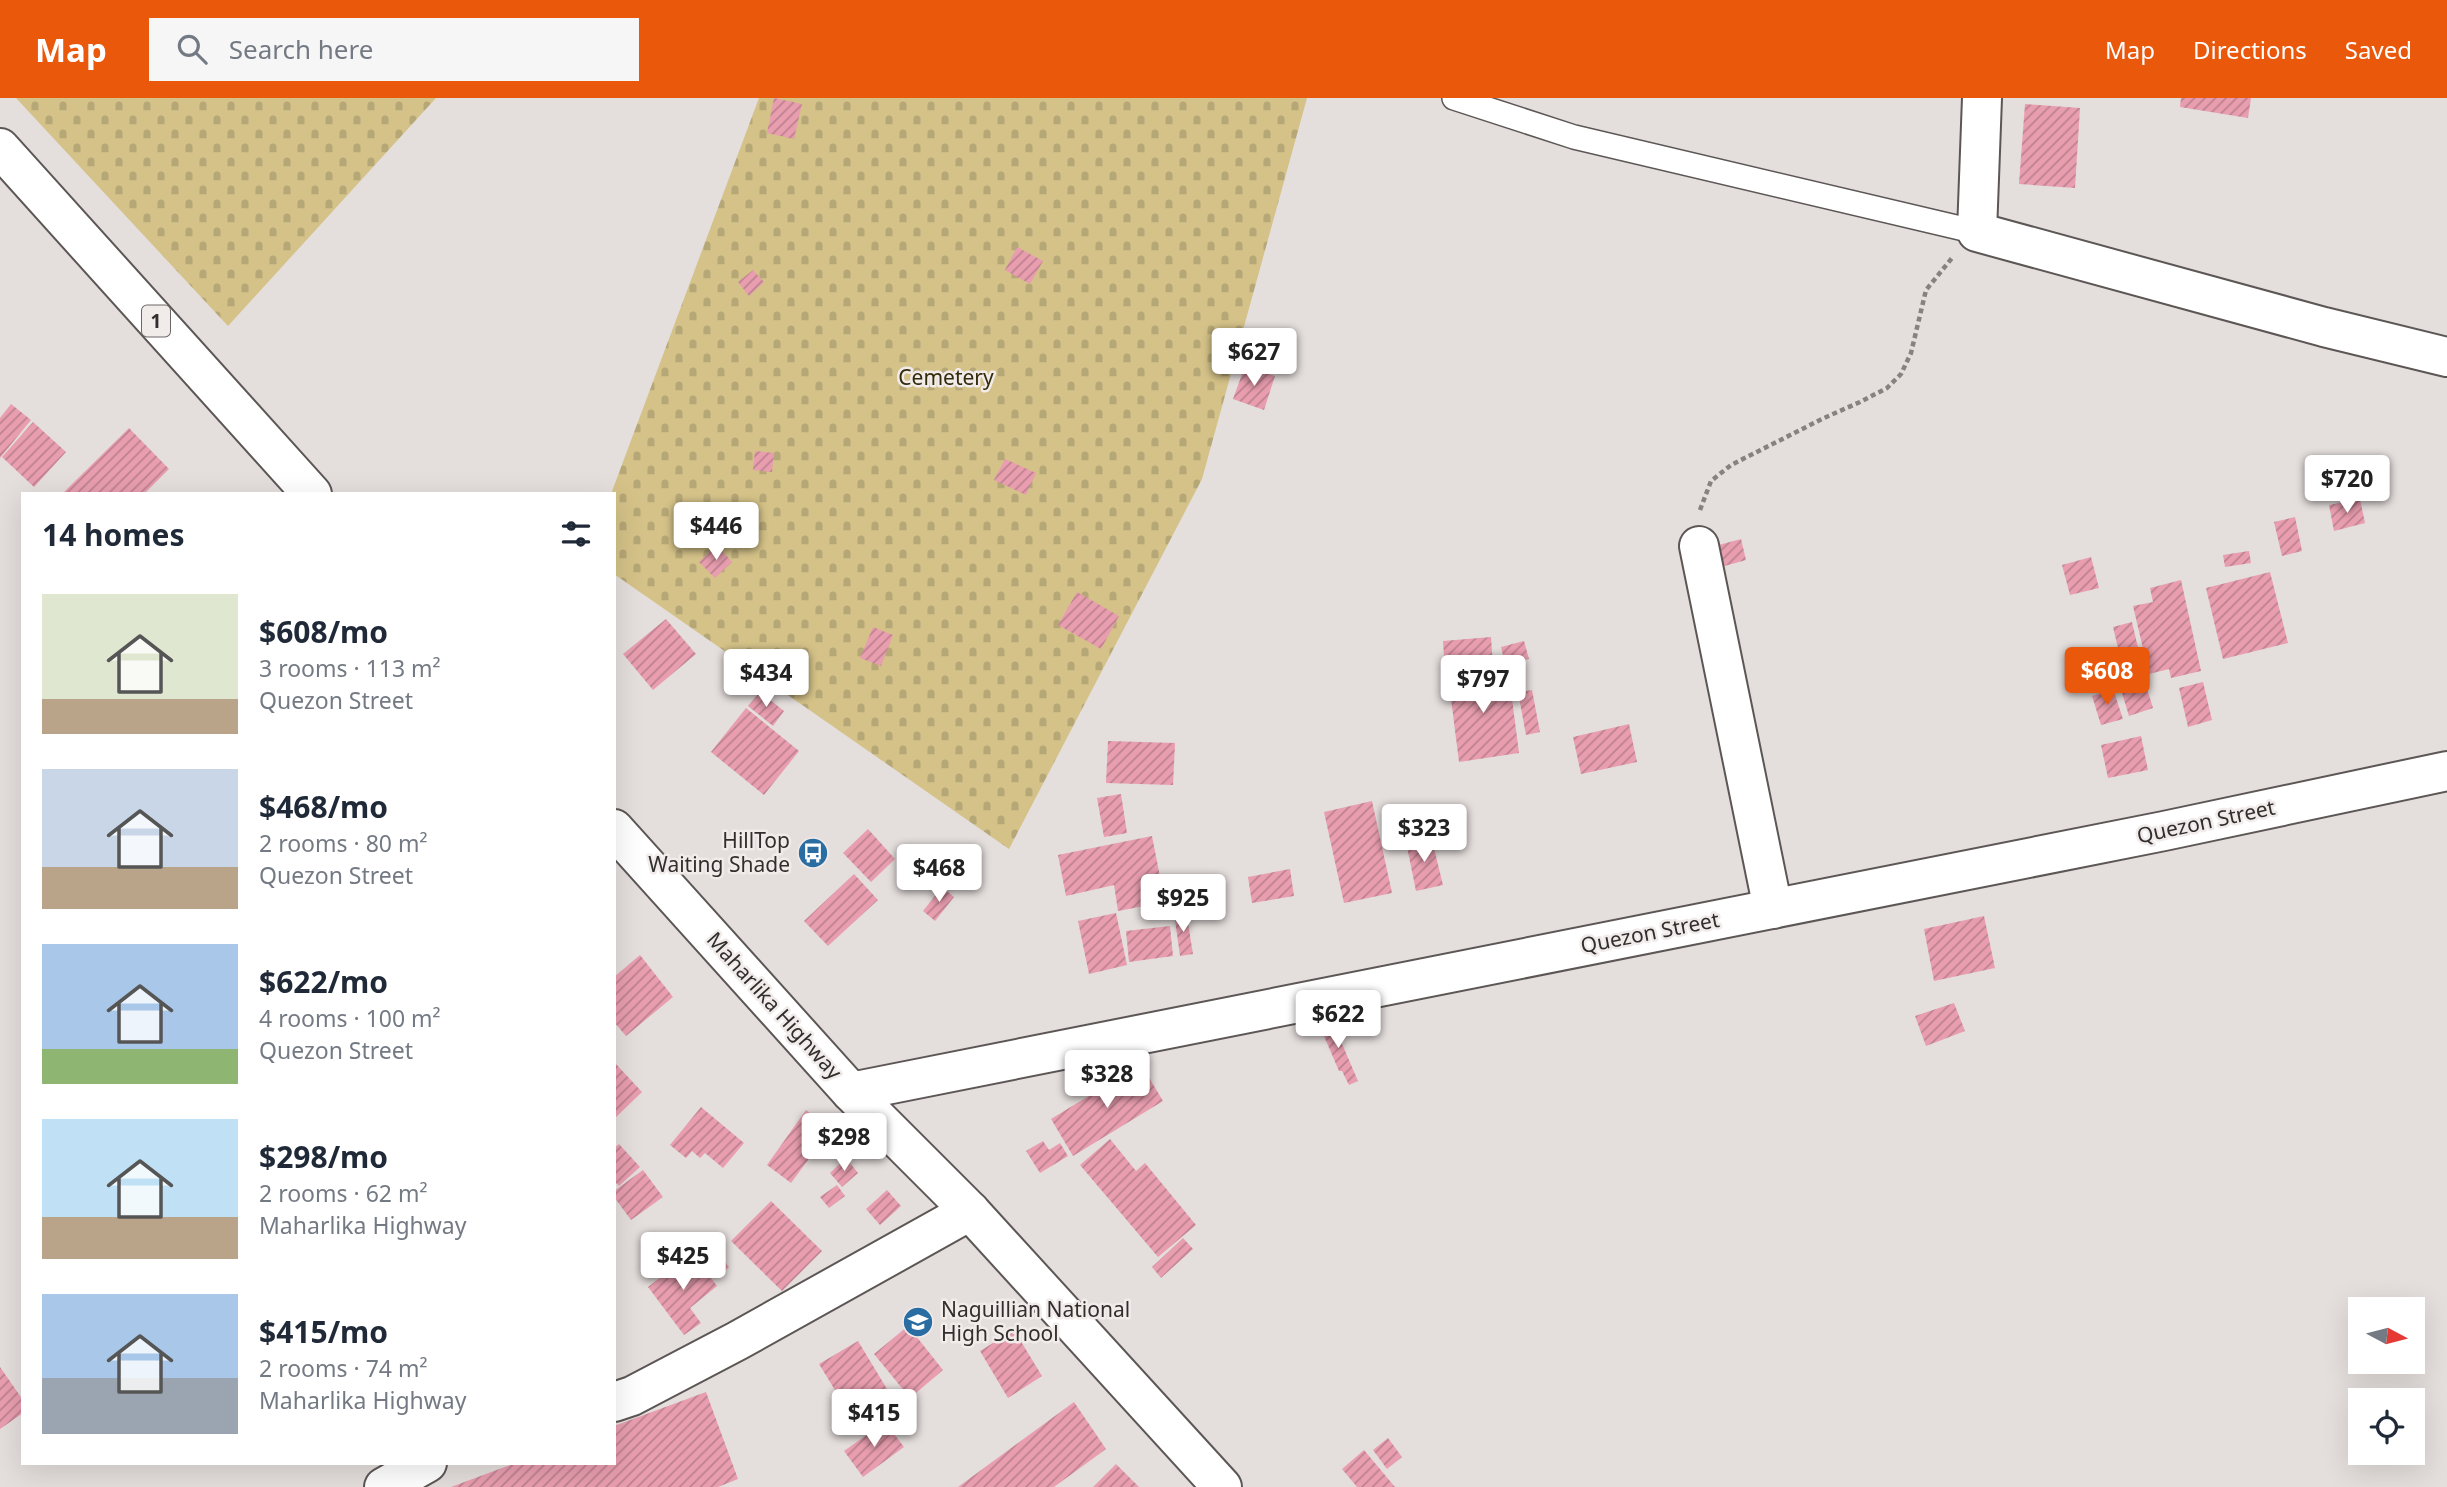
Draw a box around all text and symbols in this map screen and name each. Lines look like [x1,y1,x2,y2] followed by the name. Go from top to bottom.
[149,18,639,81] search box
[35,27,107,72] text: Map
[173,30,211,68] icon: search
[229,31,373,67] text: Search here
[2105,33,2155,66] text: Map
[2193,33,2307,66] text: Directions
[2345,33,2412,66] text: Saved
[142,306,170,336] road number: 1
[1213,328,1295,388] pin: $627
[1228,335,1280,367] text: $627
[898,363,994,391] park label: Cemetery
[2306,456,2388,515] pin: $720
[2321,462,2373,494] text: $720
[675,503,757,562] pin: $446
[690,509,742,541] text: $446
[42,514,185,555] text: 14 homes
[557,515,595,553] icon: filters
[259,611,388,652] text: $608/mo
[98,622,182,706] icon: home
[2066,648,2148,707] pin: $608
[725,650,807,709] pin: $434
[259,652,441,684] text: 3 rooms · 113 m²
[2081,654,2133,686] text: $608
[740,656,792,688] text: $434
[1442,656,1524,715] pin: $797
[1457,662,1509,694] text: $797
[259,684,413,716] text: Quezon Street
[259,786,388,827] text: $468/mo
[2134,793,2278,849] street label: Quezon Street
[98,797,182,881] icon: home
[1383,804,1465,864] pin: $323
[1398,811,1450,843] text: $323
[648,826,790,878] place label: HillTop Waiting Shade
[259,827,428,859] text: 2 rooms · 80 m²
[796,836,830,870] bus stop icon: HillTop Waiting Shade
[898,844,980,904] pin: $468
[913,851,965,883] text: $468
[259,859,413,891] text: Quezon Street
[1142,874,1224,934] pin: $925
[1157,881,1209,913] text: $925
[1578,905,1722,959] street label: Quezon Street
[701,926,849,1085] street label: Maharlika Highway
[259,961,388,1002] text: $622/mo
[98,972,182,1056] icon: home
[1297,990,1379,1050] pin: $622
[1312,997,1364,1029] text: $622
[259,1002,441,1034] text: 4 rooms · 100 m²
[259,1034,413,1066] text: Quezon Street
[1066,1051,1148,1110] pin: $328
[1081,1057,1133,1089] text: $328
[803,1114,885,1173] pin: $298
[818,1120,870,1152] text: $298
[259,1136,388,1177] text: $298/mo
[98,1147,182,1231] icon: home
[259,1177,428,1209] text: 2 rooms · 62 m²
[259,1209,466,1241] text: Maharlika Highway
[642,1232,724,1292] pin: $425
[657,1239,709,1271] text: $425
[941,1295,1130,1347] place label: Naguillian National High School
[2348,1297,2426,1374] north arrow
[2348,1297,2425,1465] map controls
[901,1305,935,1339] school or university icon: Naguillian National High School
[259,1311,388,1352] text: $415/mo
[98,1322,182,1406] icon: home
[259,1352,428,1384] text: 2 rooms · 74 m²
[259,1384,466,1416] text: Maharlika Highway
[2348,1388,2425,1465] button: locate
[833,1390,915,1449] pin: $415
[848,1396,900,1428] text: $415

